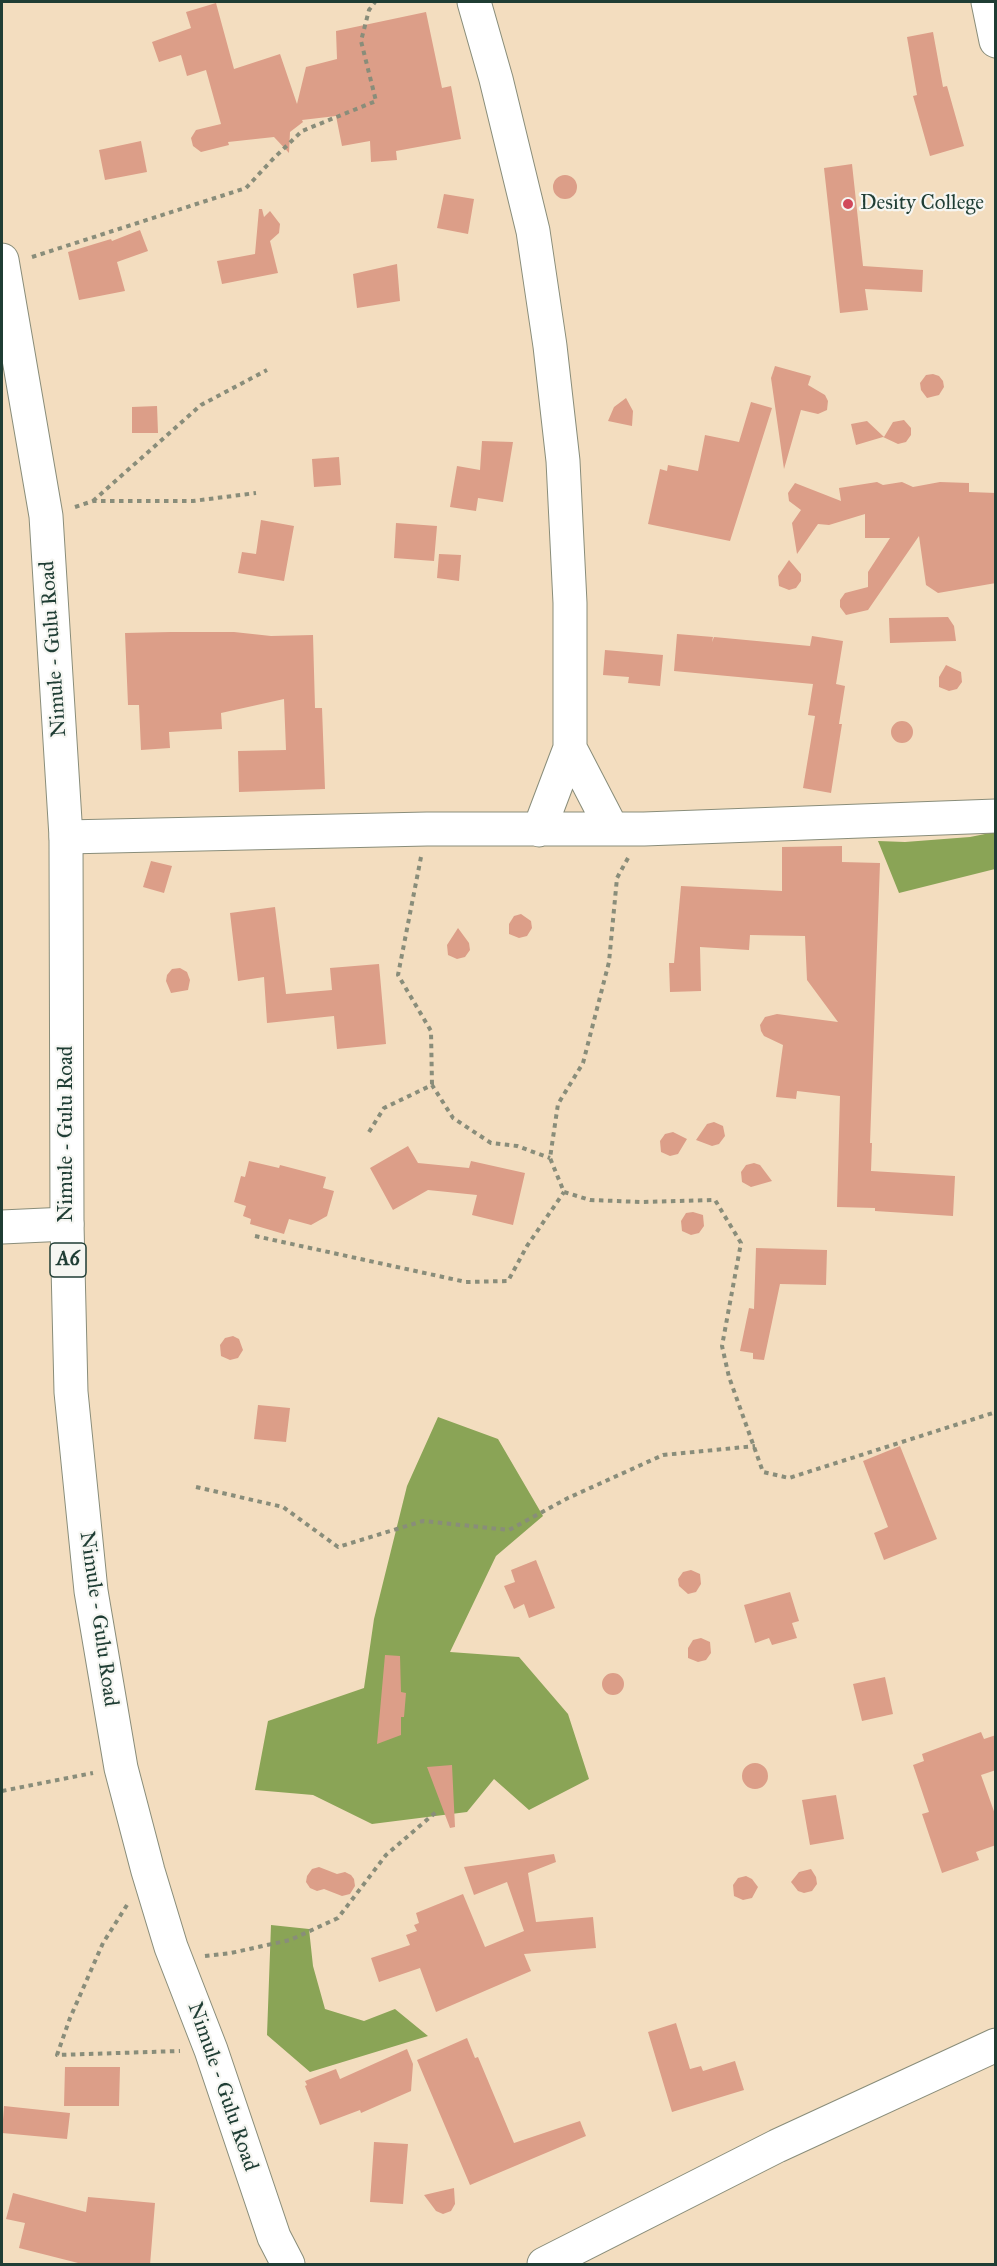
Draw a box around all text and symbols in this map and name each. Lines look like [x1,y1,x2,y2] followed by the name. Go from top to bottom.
[860,191,984,217] place label: Desity College
[841,197,855,211] marker: Desity College
[35,560,73,738] street label: Nimule - Gulu Road
[54,1046,80,1222] street label: Nimule - Gulu Road
[50,1243,86,1277] road number: A6
[73,1530,123,1708] street label: Nimule - Gulu Road
[181,1999,263,2175] street label: Nimule - Gulu Road

